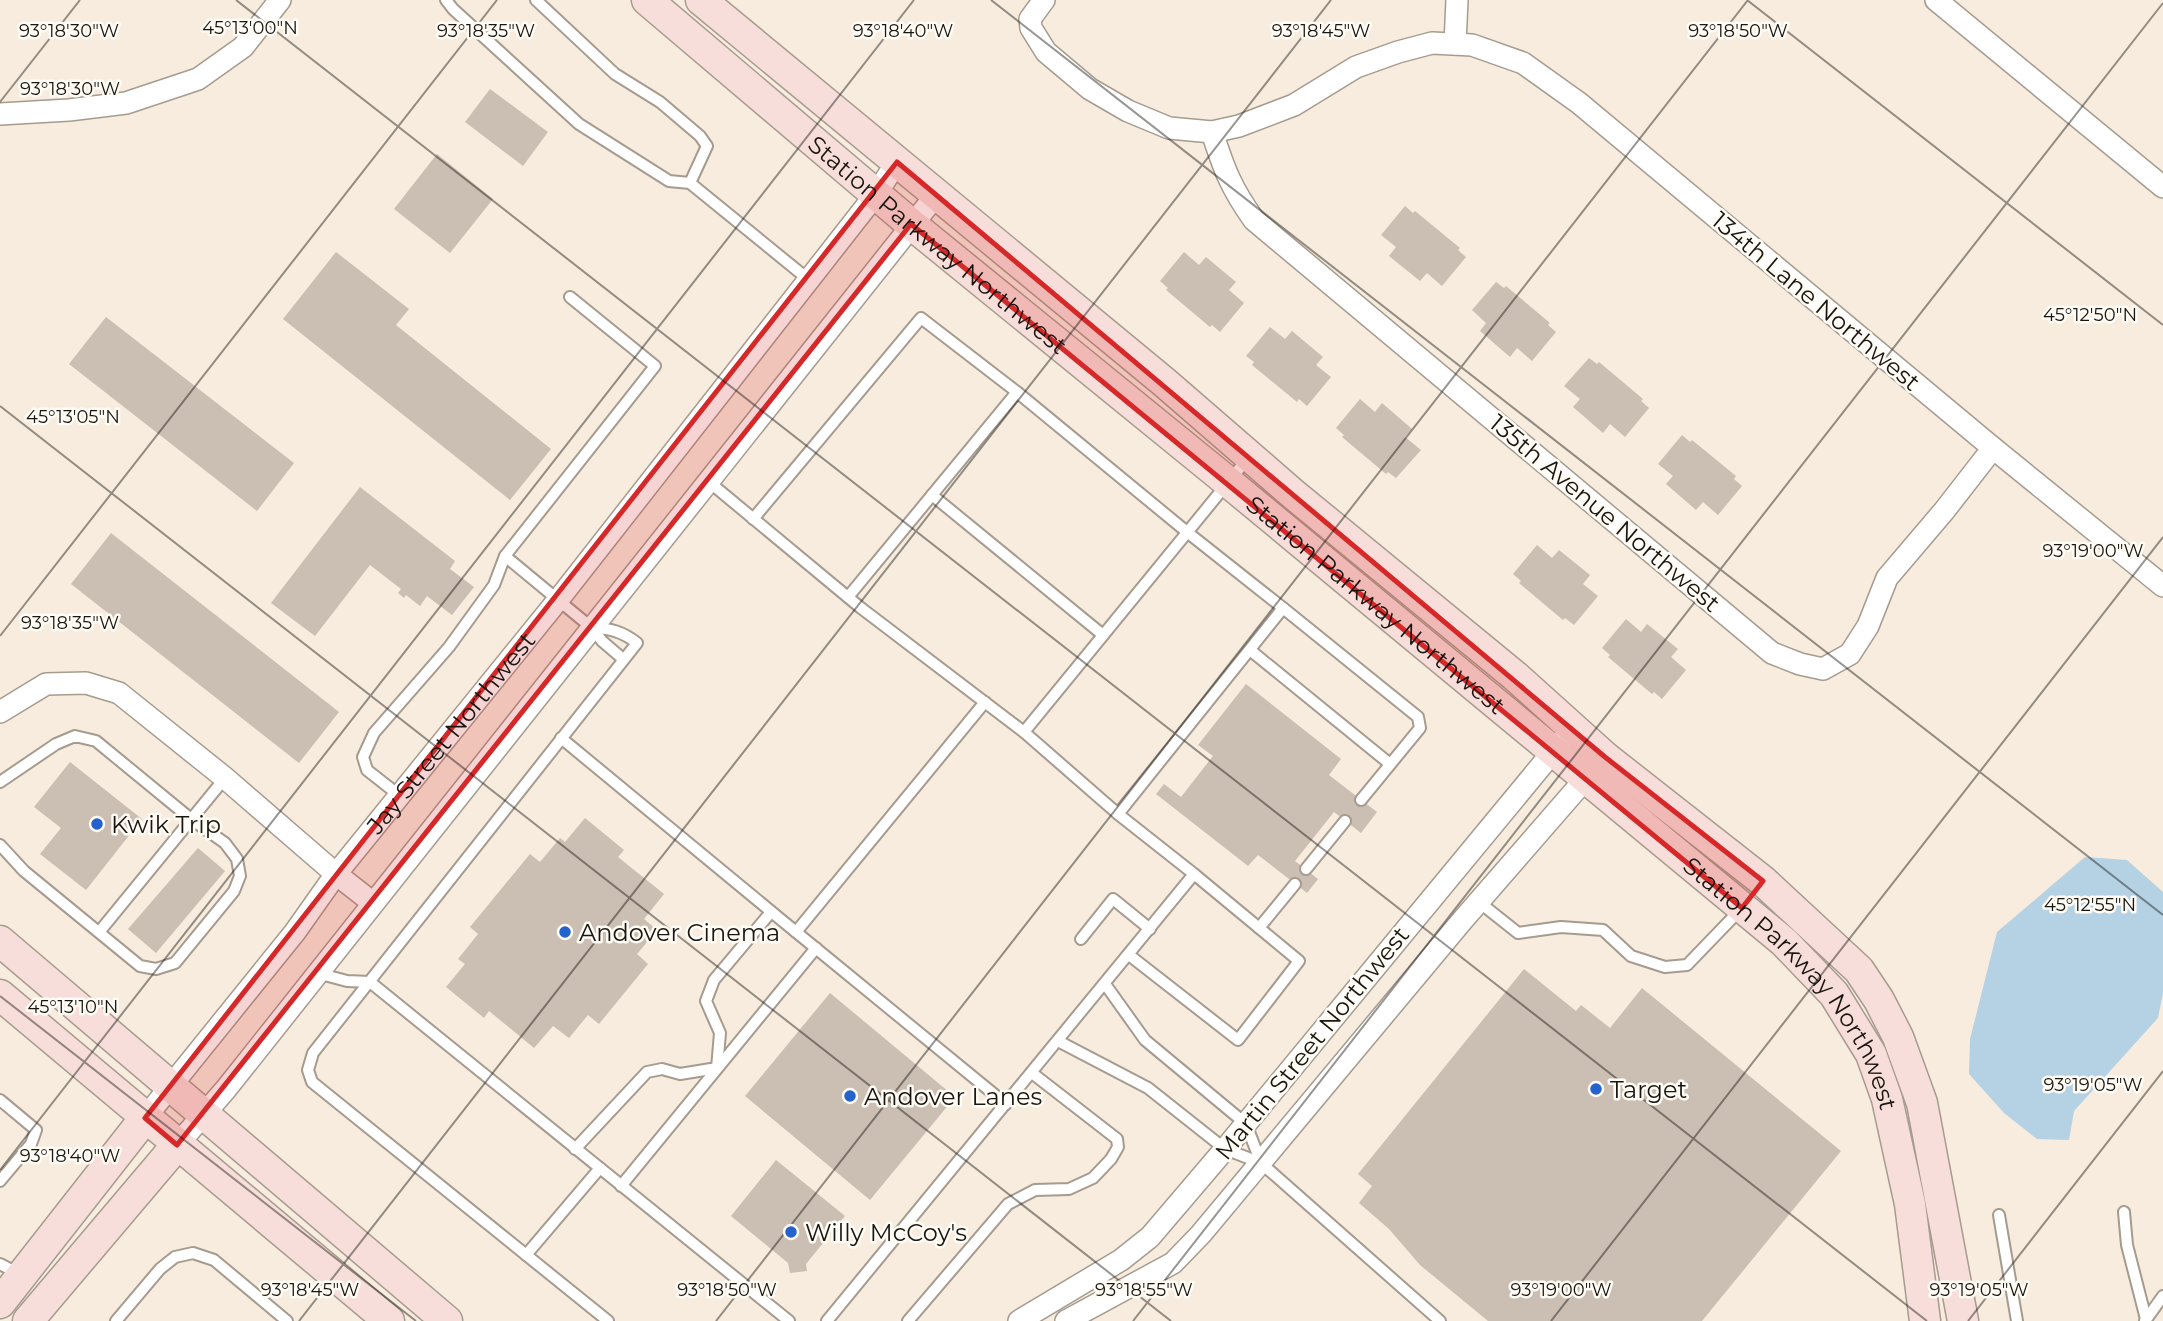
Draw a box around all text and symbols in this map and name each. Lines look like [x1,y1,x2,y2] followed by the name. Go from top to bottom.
[202,17,298,39] text: 45°13'00"N
[19,20,119,42] text: 93°18'30"W
[437,20,535,42] text: 93°18'35"W
[853,20,953,42] text: 93°18'40"W
[1272,20,1370,42] text: 93°18'45"W
[1688,20,1788,42] text: 93°18'50"W
[20,78,120,100] text: 93°18'30"W
[803,129,1073,360] street label: Station Parkway Northwest
[1706,205,1926,397] street label: 134th Lane Northwest
[2043,304,2137,326] text: 45°12'50"N
[26,406,120,428] text: 45°13'05"N
[1484,408,1726,618] street label: 135th Avenue Northwest
[1241,489,1511,720] street label: Station Parkway Northwest
[2042,540,2144,562] text: 93°19'00"W
[21,612,119,634] text: 93°18'35"W
[360,626,541,840] street label: Jay Street Northwest
[111,810,221,839] place label: Kwik Trip
[89,816,105,832] marker: Kwik Trip
[1678,851,1903,1113] street label: Station Parkway Northwest
[2044,894,2136,916] text: 45°12'55"N
[579,918,780,947] place label: Andover Cinema
[1209,920,1415,1165] street label: Martin Street Northwest
[557,924,573,940] marker: Andover Cinema
[28,996,118,1018] text: 45°13'10"N
[2043,1074,2143,1096] text: 93°19'05"W
[1610,1075,1687,1104] place label: Target
[1588,1081,1604,1097] marker: Target
[864,1082,1042,1111] place label: Andover Lanes
[842,1088,858,1104] marker: Andover Lanes
[20,1145,120,1167] text: 93°18'40"W
[805,1218,967,1247] place label: Willy McCoy's
[783,1224,799,1240] marker: Willy McCoy's
[261,1279,359,1301] text: 93°18'45"W
[677,1279,777,1301] text: 93°18'50"W
[1095,1279,1193,1301] text: 93°18'55"W
[1510,1279,1612,1301] text: 93°19'00"W
[1929,1279,2029,1301] text: 93°19'05"W

